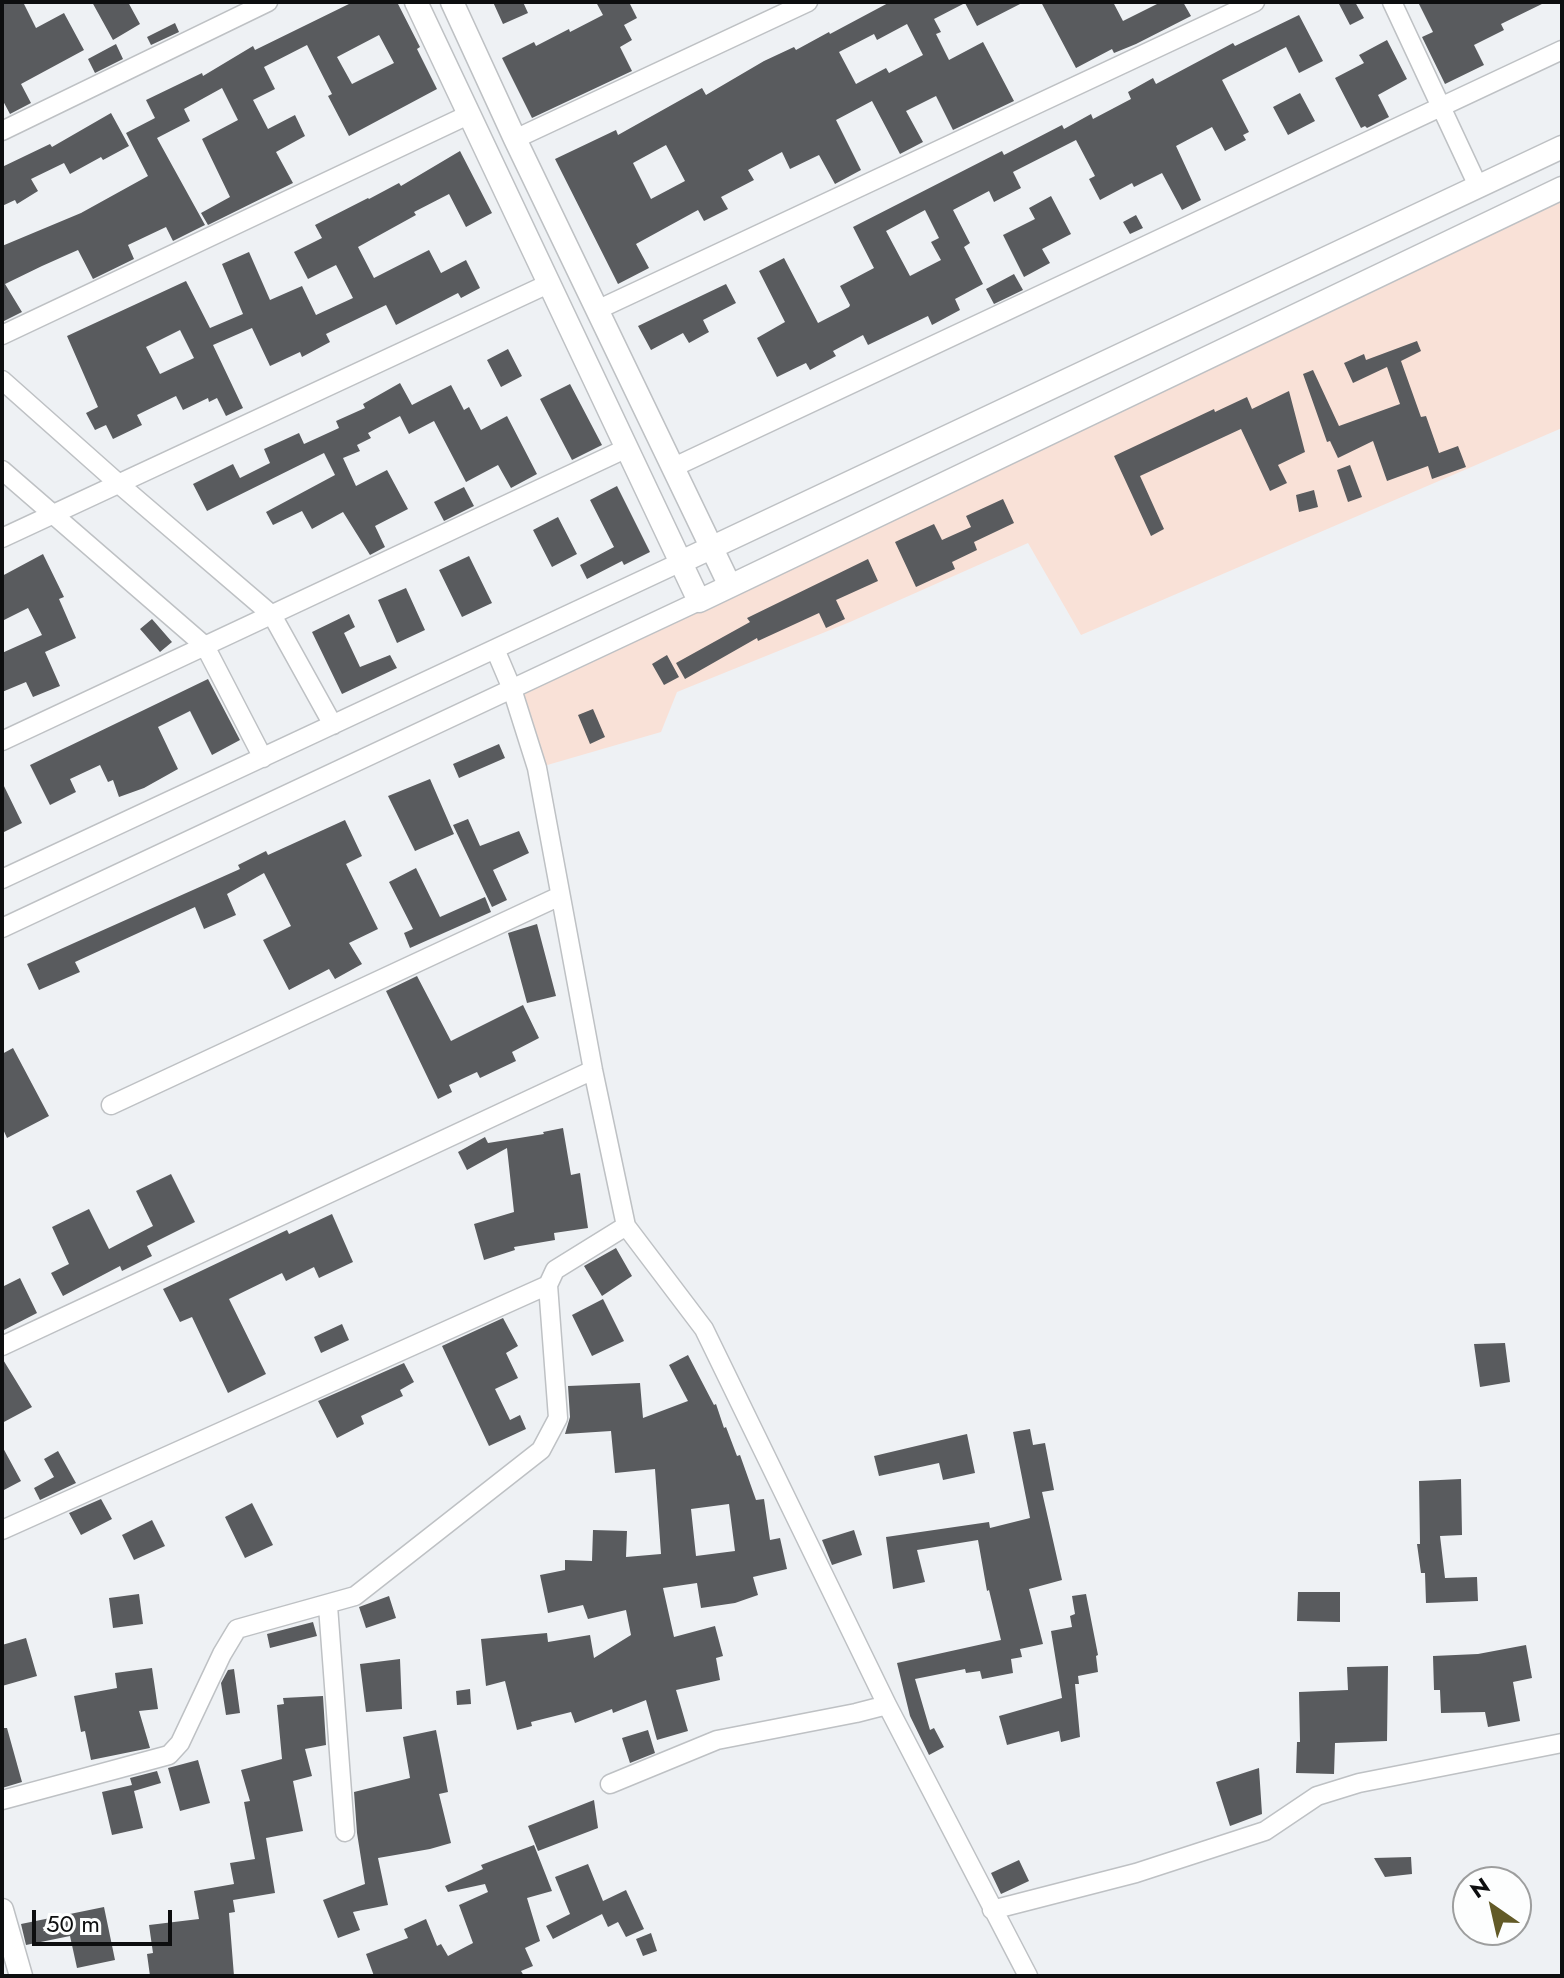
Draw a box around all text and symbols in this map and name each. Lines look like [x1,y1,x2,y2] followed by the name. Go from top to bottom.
[1452,1866,1532,1946] north arrow
[1464,1870,1496,1906] text: N
[36,1894,176,1944] scale bar
[46,1906,100,1941] text: 50 m

